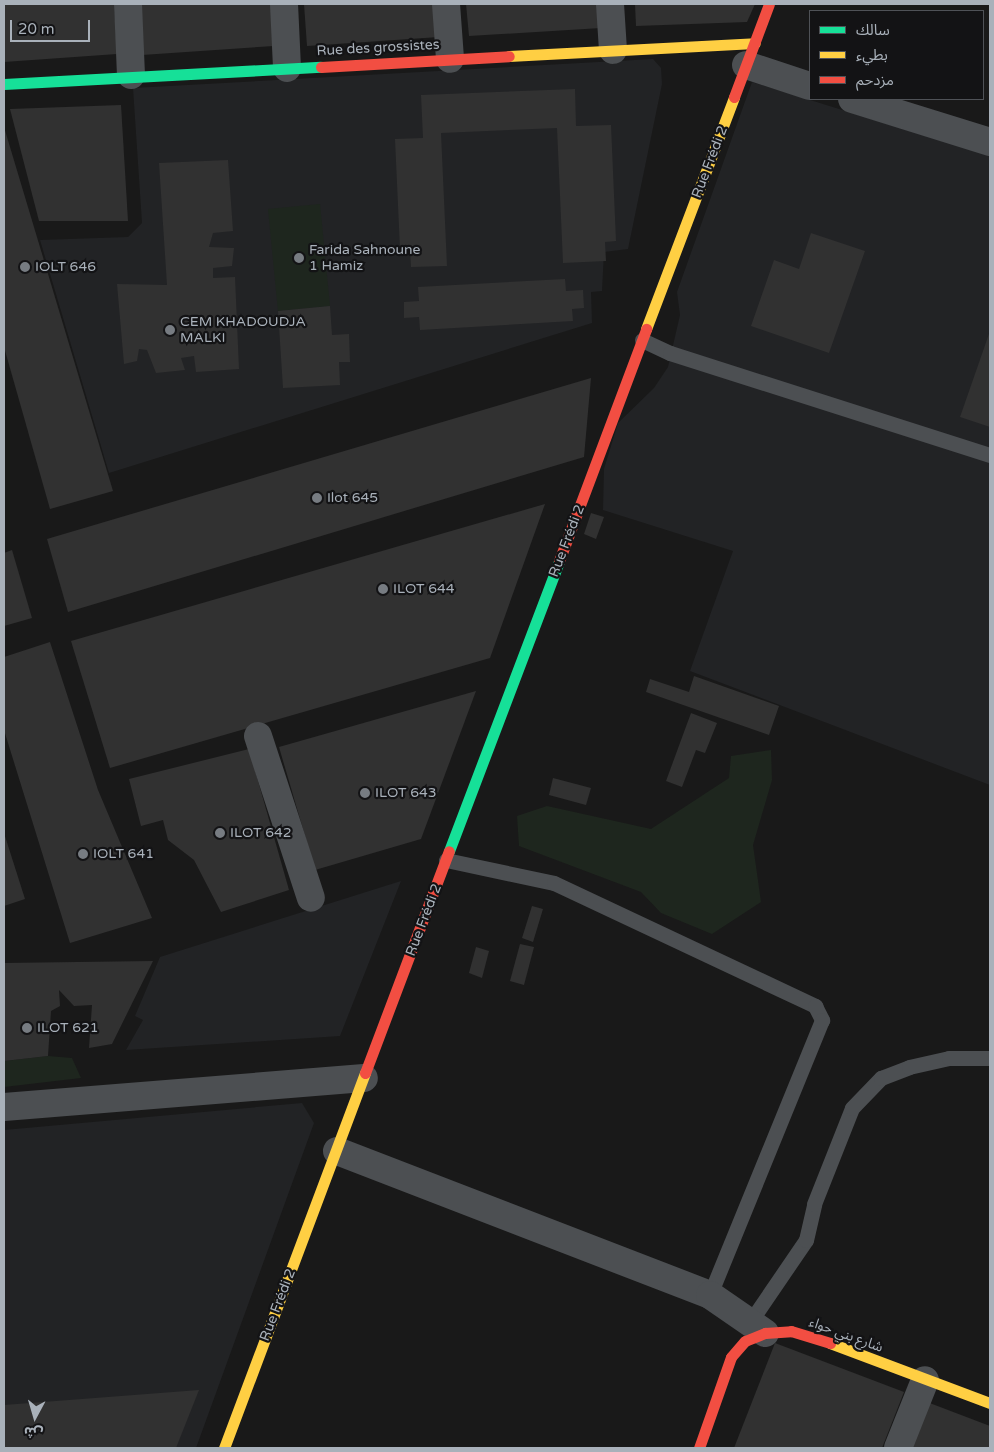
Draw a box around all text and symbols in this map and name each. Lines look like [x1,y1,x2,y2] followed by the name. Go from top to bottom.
[12,10,92,42] scale bar
[809,10,984,100] legend
[18,20,55,38] text: 20 m
[856,21,890,39] text: سالك
[316,36,440,60] street label: Rue des grossistes
[856,46,888,64] text: بطيء
[856,71,894,89] text: مزدحم
[689,124,731,200] street label: Rue Frédi 2
[309,242,421,274] place label: Farida Sahnoune 1 Hamiz
[293,252,305,264] marker: Farida Sahnoune 1 Hamiz
[35,259,96,275] place label: IOLT 646
[19,261,31,273] marker: IOLT 646
[180,314,306,347] place label: CEM KHADOUDJA MALKI
[164,324,176,336] marker: CEM KHADOUDJA MALKI
[327,490,378,506] place label: Ilot 645
[311,492,323,504] marker: Ilot 645
[546,503,588,579] street label: Rue Frédi 2
[393,581,455,597] place label: ILOT 644
[377,583,389,595] marker: ILOT 644
[375,785,437,801] place label: ILOT 643
[359,787,371,799] marker: ILOT 643
[230,825,292,841] place label: ILOT 642
[214,827,226,839] marker: ILOT 642
[93,846,154,862] place label: IOLT 641
[77,848,89,860] marker: IOLT 641
[403,882,445,958] street label: Rue Frédi 2
[37,1020,99,1036] place label: ILOT 621
[21,1022,33,1034] marker: ILOT 621
[257,1267,299,1343] street label: Rue Frédi 2
[807,1314,885,1356] street label: شارع بني حواء
[10,1392,60,1442] north arrow
[23,1423,44,1442] text: ش

